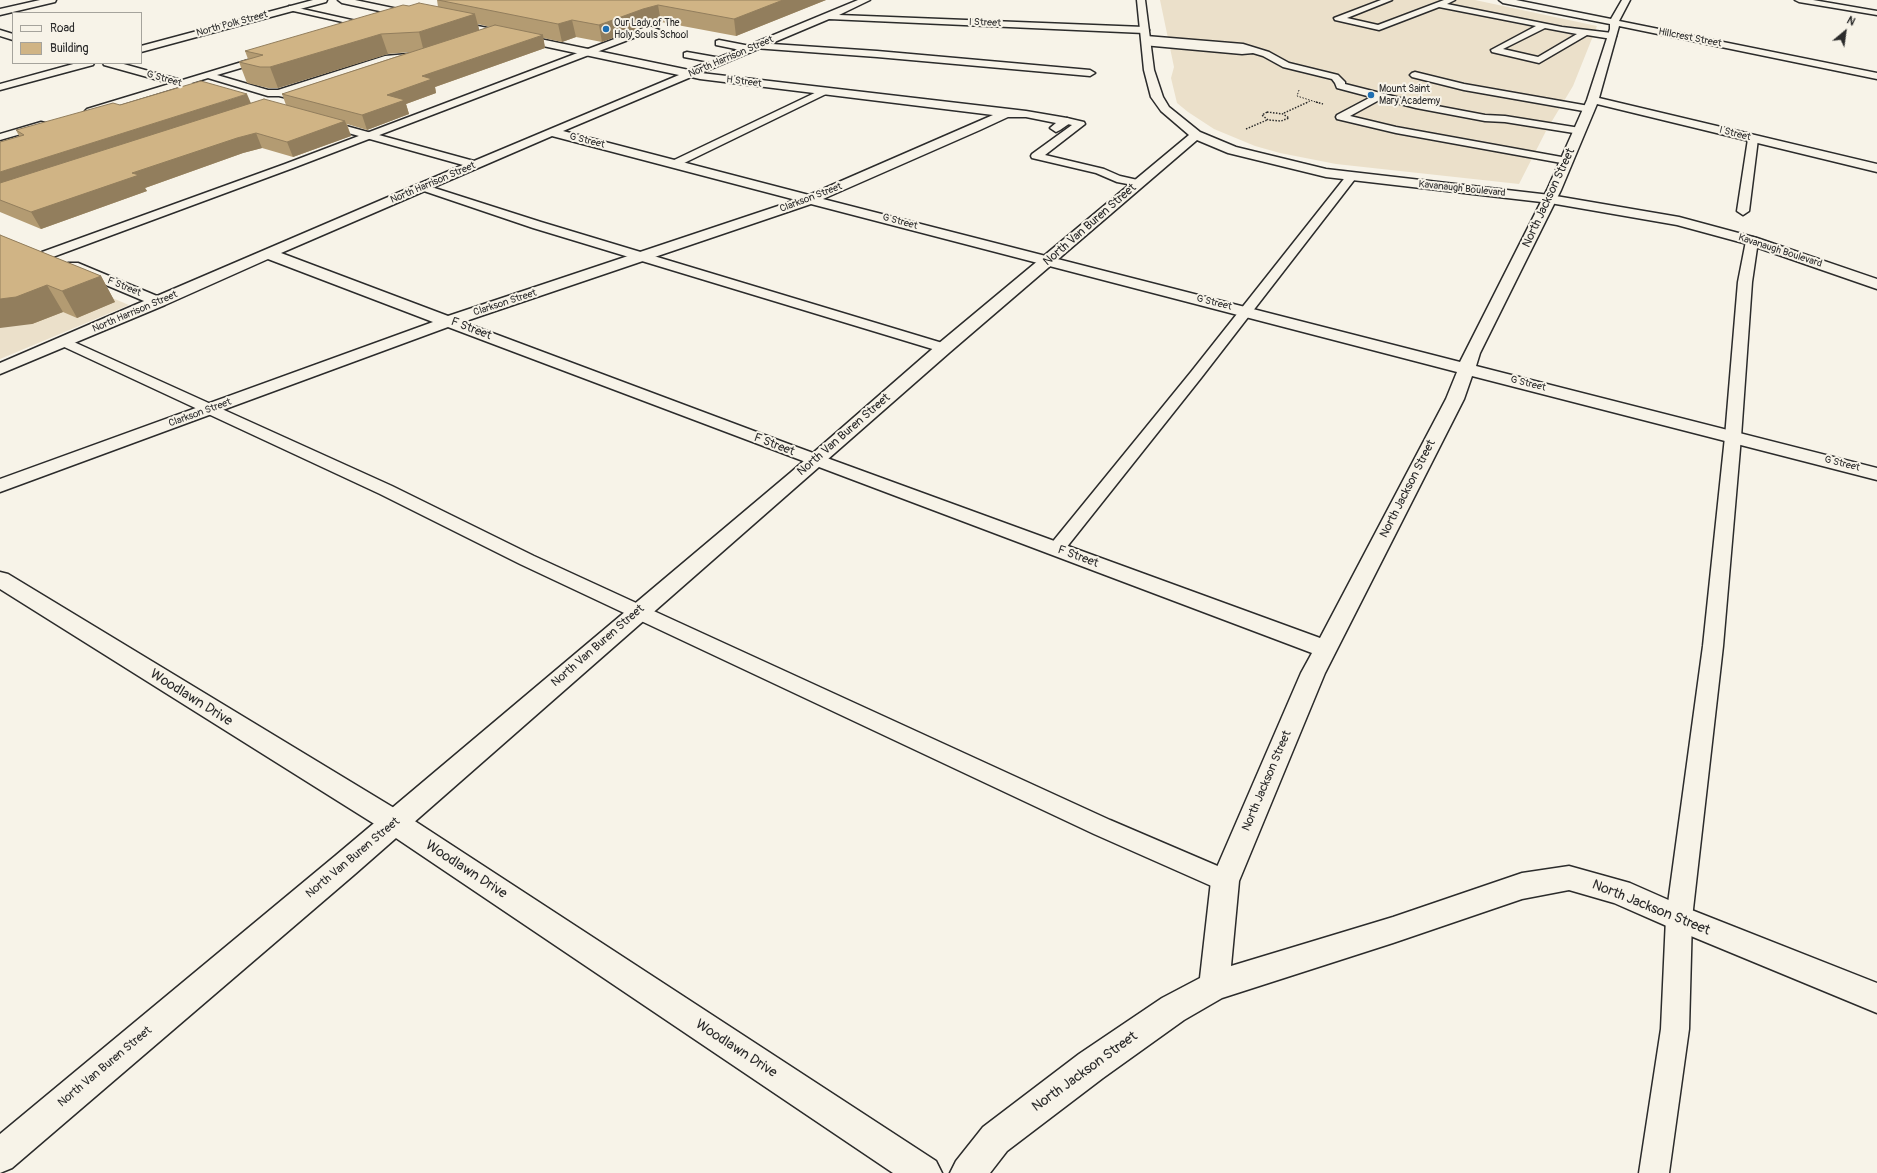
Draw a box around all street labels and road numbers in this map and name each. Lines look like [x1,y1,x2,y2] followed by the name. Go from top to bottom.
[195,9,269,39] street label: North Polk Street
[969,16,1001,30] street label: I Street
[1657,26,1723,50] street label: Hillcrest Street
[687,34,775,80] street label: North Harrison Street
[145,68,183,90] street label: G Street
[726,74,762,90] street label: H Street
[1718,124,1752,144] street label: I Street
[568,131,606,151] street label: G Street
[1520,146,1578,250] street label: North Jackson Street
[389,160,477,206] street label: North Harrison Street
[1418,178,1506,200] street label: Kavanaugh Boulevard
[778,181,844,215] street label: Clarkson Street
[1041,181,1139,269] street label: North Van Buren Street
[881,212,919,232] street label: G Street
[1737,232,1823,270] street label: Kavanaugh Boulevard
[105,275,143,299] street label: F Street
[472,287,538,319] street label: Clarkson Street
[91,289,179,335] street label: North Harrison Street
[1195,293,1233,313] street label: G Street
[449,315,493,343] street label: F Street
[1509,374,1547,394] street label: G Street
[795,391,893,479] street label: North Van Buren Street
[167,396,233,430] street label: Clarkson Street
[752,431,796,459] street label: F Street
[1377,438,1439,540] street label: North Jackson Street
[1823,454,1861,474] street label: G Street
[1056,543,1100,571] street label: F Street
[549,602,647,690] street label: North Van Buren Street
[147,666,235,730] street label: Woodlawn Drive
[1239,728,1295,834] street label: North Jackson Street
[303,814,403,902] street label: North Van Buren Street
[422,837,510,903] street label: Woodlawn Drive
[1589,877,1713,939] street label: North Jackson Street
[692,1016,780,1082] street label: Woodlawn Drive
[55,1023,155,1111] street label: North Van Buren Street
[1029,1028,1141,1116] street label: North Jackson Street

